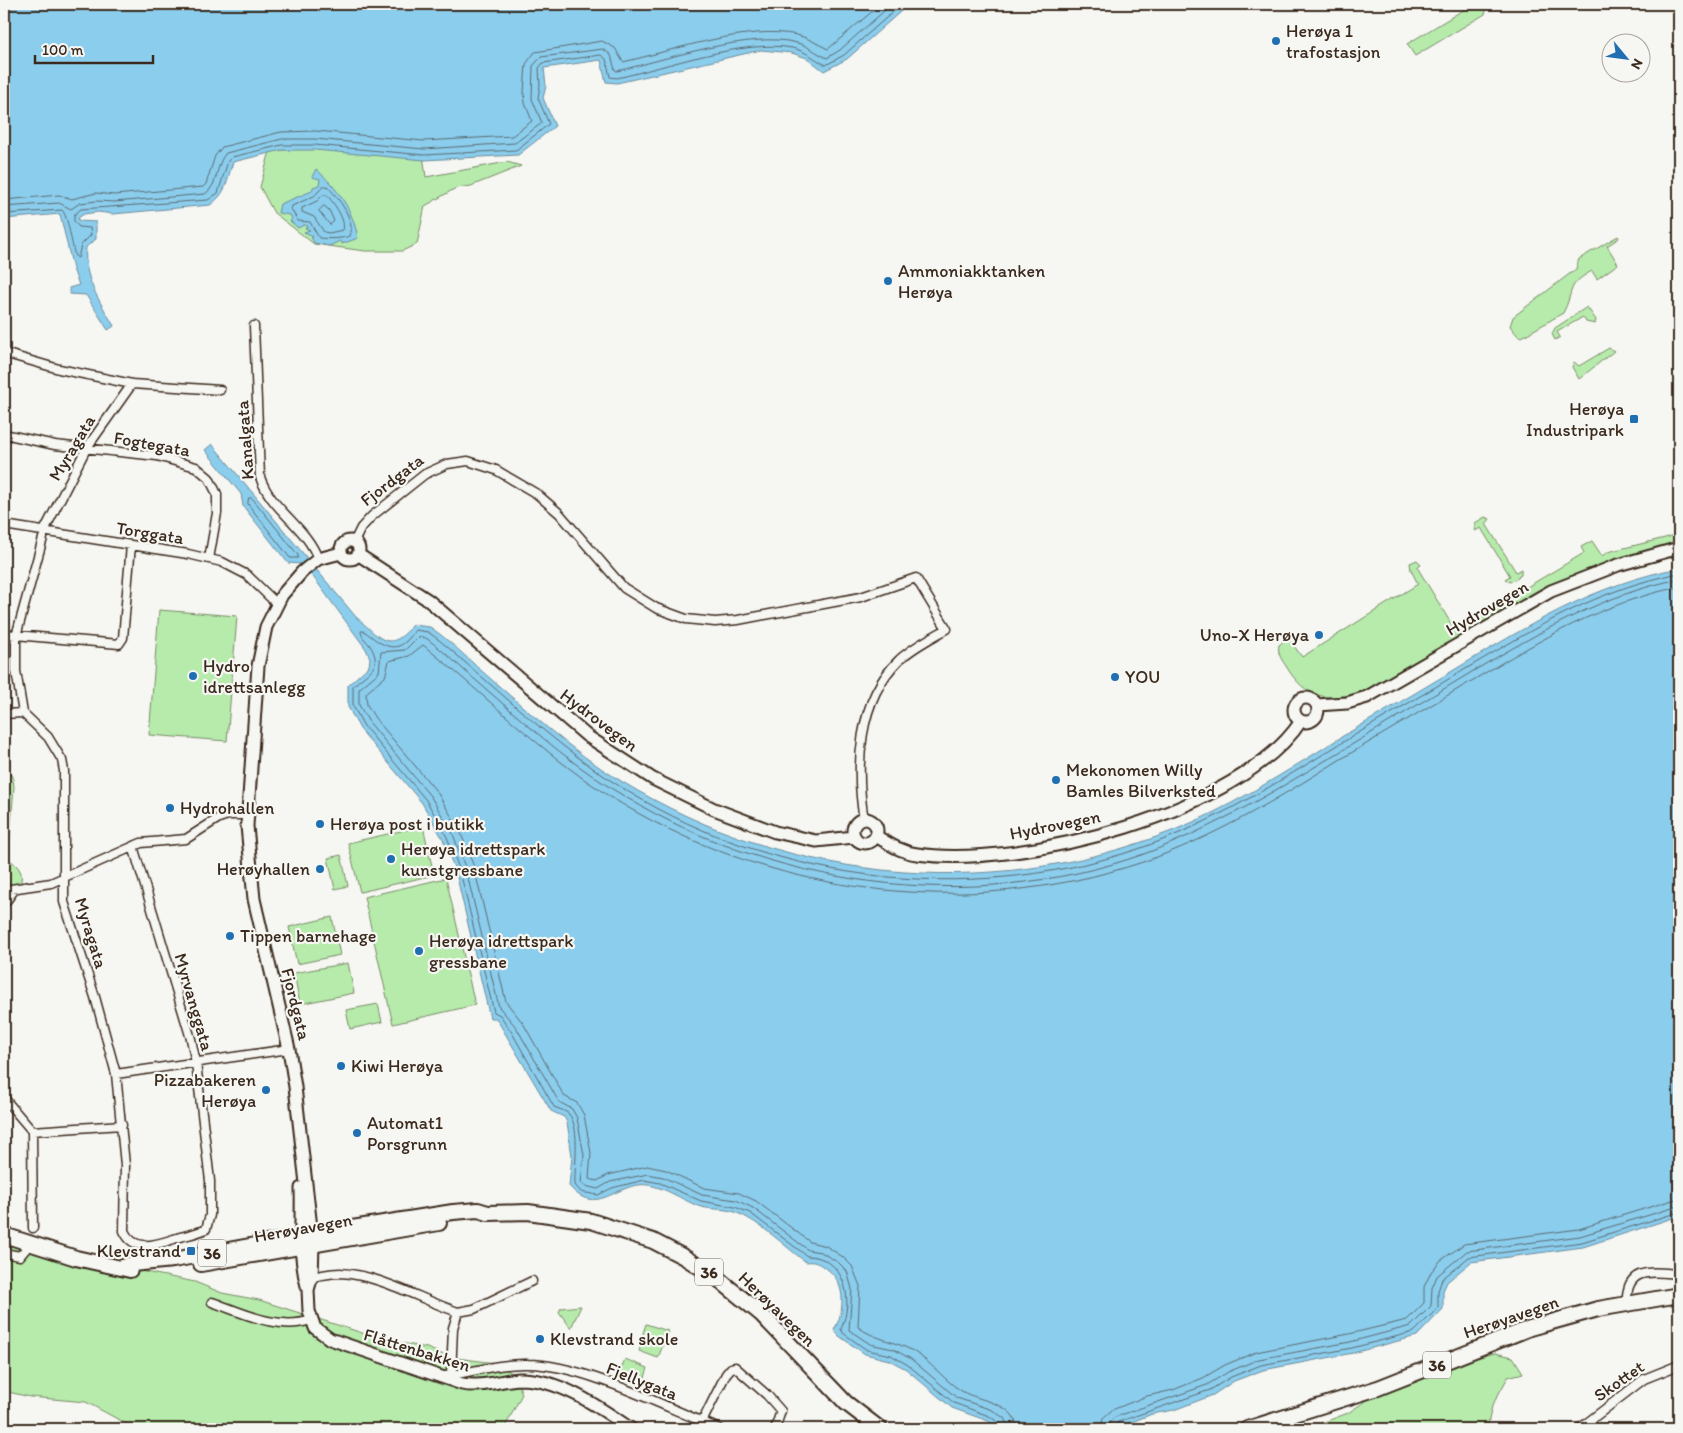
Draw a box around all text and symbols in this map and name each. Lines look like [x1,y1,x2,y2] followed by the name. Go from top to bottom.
[1286,20,1381,63] place label: Herøya 1 trafostasjon
[35,32,152,64] scale bar
[1600,32,1650,82] north arrow
[1270,35,1282,47] marker: Herøya 1 trafostasjon
[42,41,84,59] text: 100 m
[1627,56,1647,72] text: N
[898,260,1045,303] place label: Ammoniakktanken Herøya
[882,275,894,287] marker: Ammoniakktanken Herøya
[1526,398,1624,441] place label: Herøya Industripark
[231,399,259,481] street label: Kanalgata
[44,411,101,485] street label: Myragata
[1628,413,1640,425] marker: Herøya Industripark
[112,426,192,462] street label: Fogtegata
[356,449,429,511] street label: Fjordgata
[115,517,186,549] street label: Torggata
[1442,576,1532,640] street label: Hydrovegen
[1200,624,1310,646] place label: Uno-X Herøya
[1313,629,1325,641] marker: Uno-X Herøya
[203,655,306,698] place label: Hydro idrettsanlegg
[1125,666,1160,688] place label: YOU
[187,670,199,682] marker: Hydro idrettsanlegg
[1109,671,1121,683] marker: YOU
[556,684,642,756] street label: Hydrovegen
[1066,759,1216,802] place label: Mekonomen Willy Bamles Bilverksted
[1050,774,1062,786] marker: Mekonomen Willy Bamles Bilverksted
[180,797,274,819] place label: Hydrohallen
[164,802,176,814] marker: Hydrohallen
[1008,805,1102,845] street label: Hydrovegen
[330,813,485,835] place label: Herøya post i butikk
[314,818,326,830] marker: Herøya post i butikk
[401,838,545,881] place label: Herøya idrettspark kunstgressbane
[385,853,397,865] marker: Herøya idrettspark kunstgressbane
[217,858,310,880] place label: Herøyhallen
[314,863,326,875] marker: Herøyhallen
[70,895,112,972] street label: Myragata
[240,925,377,947] place label: Tippen barnehage
[224,930,236,942] marker: Tippen barnehage
[429,930,573,973] place label: Herøya idrettspark gressbane
[413,945,425,957] marker: Herøya idrettspark gressbane
[170,951,219,1054] street label: Myrvanggata
[276,966,316,1043] street label: Fjordgata
[351,1055,444,1077] place label: Kiwi Herøya
[335,1060,347,1072] marker: Kiwi Herøya
[154,1069,256,1112] place label: Pizzabakeren Herøya
[260,1084,272,1096] marker: Pizzabakeren Herøya
[367,1112,447,1155] place label: Automat1 Porsgrunn
[351,1127,363,1139] marker: Automat1 Porsgrunn
[252,1208,354,1247] street label: Herøyavegen
[97,1240,181,1262] place label: Klevstrand
[198,1240,226,1266] road number: 36
[185,1245,197,1257] marker: Klevstrand
[695,1258,723,1286] road number: 36
[734,1267,821,1352] street label: Herøyavegen
[1461,1290,1562,1344] street label: Herøyavegen
[361,1323,473,1377] street label: Flåttenbakken
[550,1328,678,1350] place label: Klevstrand skole
[534,1333,546,1345] marker: Klevstrand skole
[1423,1352,1451,1378] road number: 36
[1590,1356,1649,1406] street label: Skottet
[603,1357,681,1405] street label: Fjellygata

